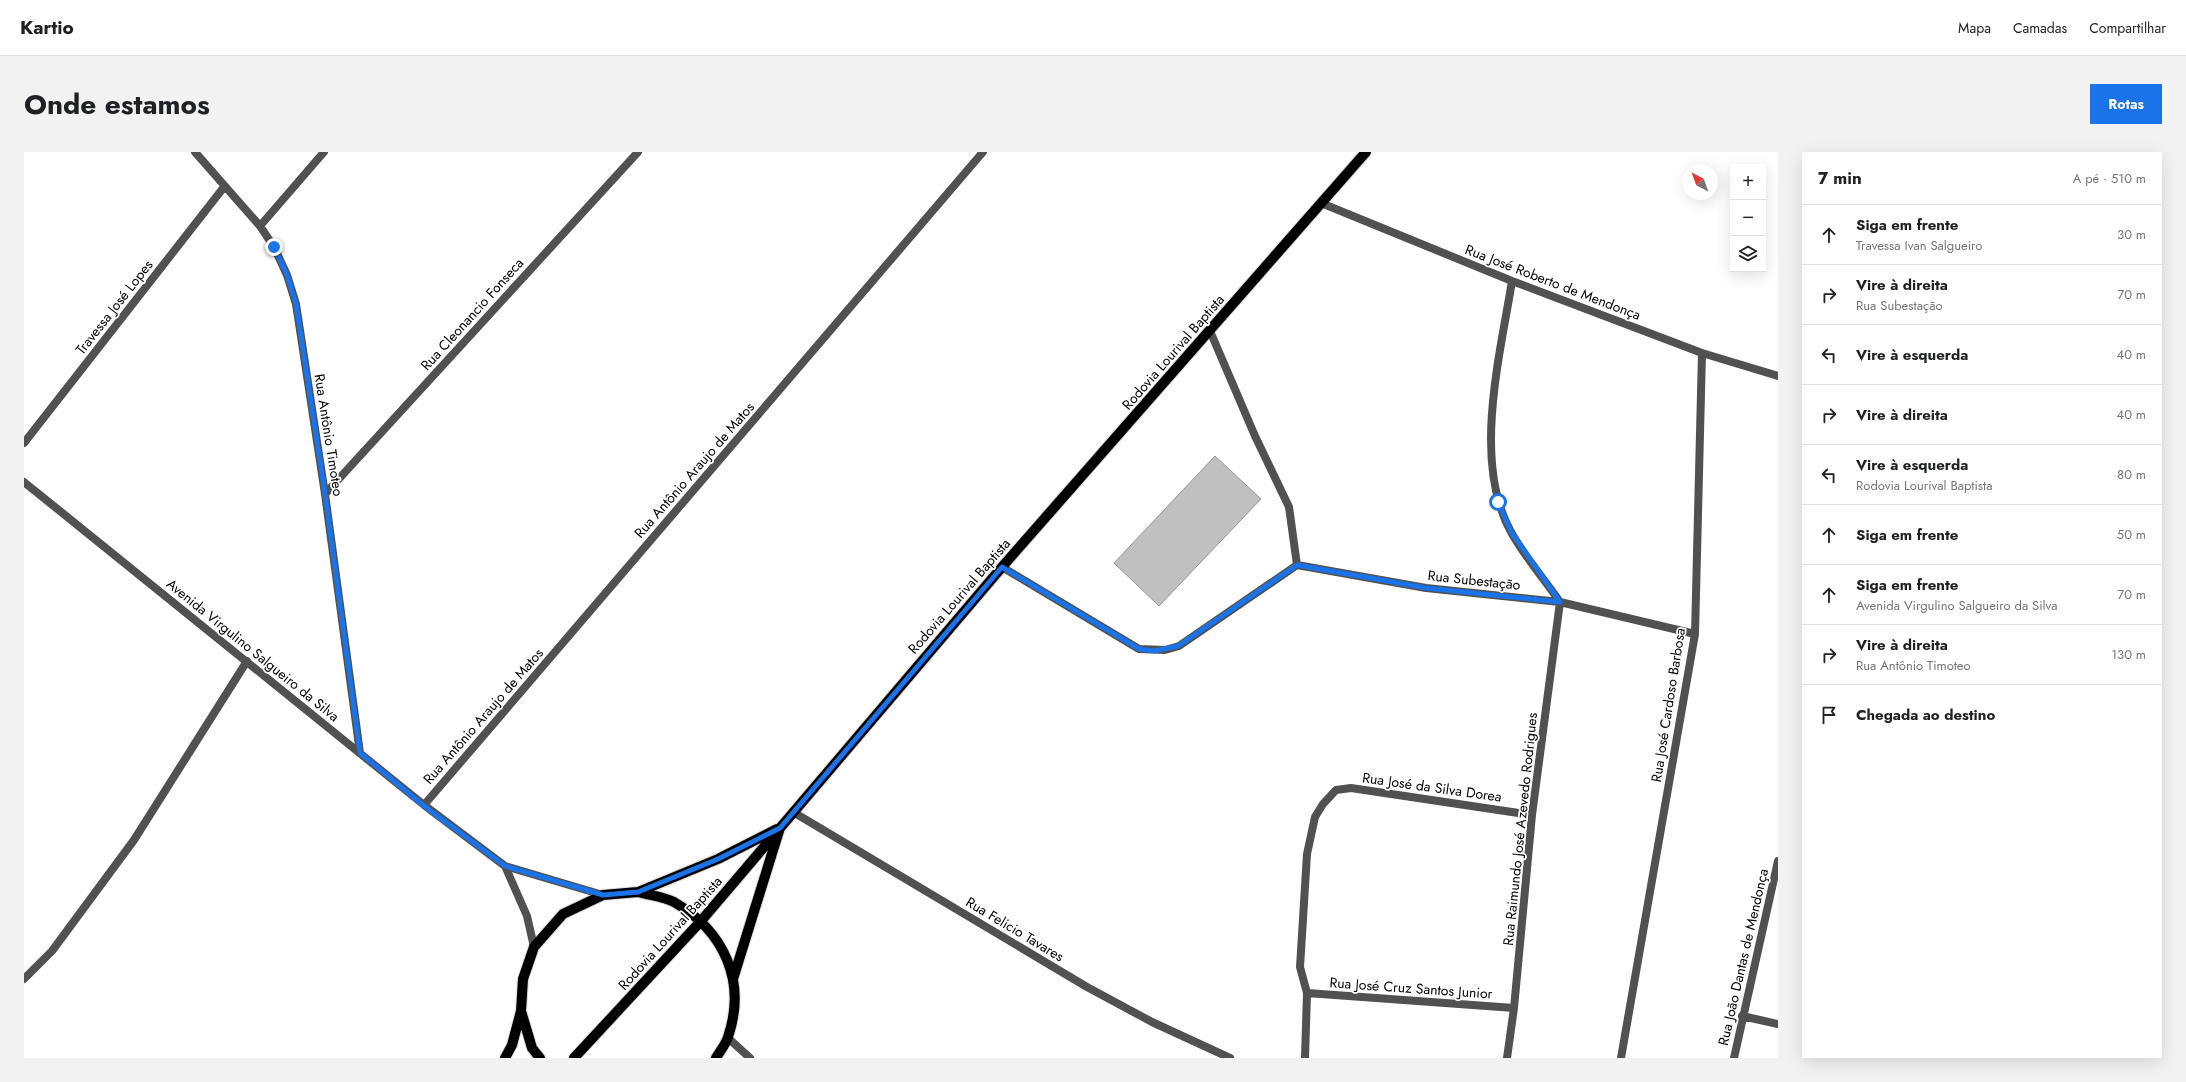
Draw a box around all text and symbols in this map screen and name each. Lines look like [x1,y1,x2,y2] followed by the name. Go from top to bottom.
[20,14,74,41] text: Kartio
[1958,18,1991,38] text: Mapa
[2013,18,2067,38] text: Camadas
[2089,18,2166,38] text: Compartilhar
[24,84,210,125] text: Onde estamos
[2090,84,2162,124] button: Rotas
[1682,164,1718,200] north arrow
[1730,164,1766,272] map controls
[1730,164,1766,200] button: +
[1818,166,1862,190] text: 7 min
[2073,169,2146,188] text: A pé · 510 m
[1730,200,1766,236] button: −
[1856,214,1958,236] text: Siga em frente
[1818,224,1840,246] icon: ahead
[2117,225,2146,244] text: 30 m
[1730,236,1766,272] button: layers
[1856,236,1982,255] text: Travessa Ivan Salgueiro
[265,238,283,256] route end
[1462,239,1644,325] street label: Rua José Roberto de Mendonça
[416,253,528,375] street label: Rua Cleonancio Fonseca
[71,255,158,358] street label: Travessa José Lopes
[1856,274,1948,296] text: Vire à direita
[1818,284,1840,306] icon: right
[2117,285,2146,304] text: 70 m
[1117,290,1229,414] street label: Rodovia Lourival Baptista
[1856,296,1943,315] text: Rua Subestação
[1818,344,1840,366] icon: left
[1856,344,1968,366] text: Vire à esquerda
[2117,345,2146,364] text: 40 m
[309,372,349,498] street label: Rua Antônio Timoteo
[629,397,759,542] street label: Rua Antônio Araujo de Matos
[1818,404,1840,426] icon: right
[1856,404,1948,426] text: Vire à direita
[2117,405,2146,424] text: 40 m
[1856,454,1968,476] text: Vire à esquerda
[1818,464,1840,486] icon: left
[2117,465,2146,484] text: 80 m
[1856,476,1992,495] text: Rodovia Lourival Baptista
[1489,493,1507,511] route start
[1818,524,1840,546] icon: ahead
[1856,524,1958,546] text: Siga em frente
[2117,525,2146,544] text: 50 m
[903,534,1015,658] street label: Rodovia Lourival Baptista
[1427,565,1522,595] street label: Rua Subestação
[162,574,344,726] street label: Avenida Virgulino Salgueiro da Silva
[1856,574,1958,596] text: Siga em frente
[1818,584,1840,606] icon: ahead
[2117,585,2146,604] text: 70 m
[1856,596,2058,615] text: Avenida Virgulino Salgueiro da Silva
[1646,627,1690,783] street label: Rua José Cardoso Barbosa
[1856,634,1948,656] text: Vire à direita
[418,643,548,788] street label: Rua Antônio Araujo de Matos
[1818,644,1840,666] icon: right
[2111,645,2146,664] text: 130 m
[1856,656,1971,675] text: Rua Antônio Timoteo
[1818,704,1840,726] icon: arrive
[1856,704,1995,726] text: Chegada ao destino
[1498,711,1542,946] street label: Rua Raimundo José Azevedo Rodrigues
[1361,767,1503,807] street label: Rua José da Silva Dorea
[1713,867,1773,1047] street label: Rua João Dantas de Mendonça
[613,872,727,994] street label: Rodovia Lourival Baptista
[962,892,1068,966] street label: Rua Felicio Tavares
[1329,972,1493,1004] street label: Rua José Cruz Santos Junior

